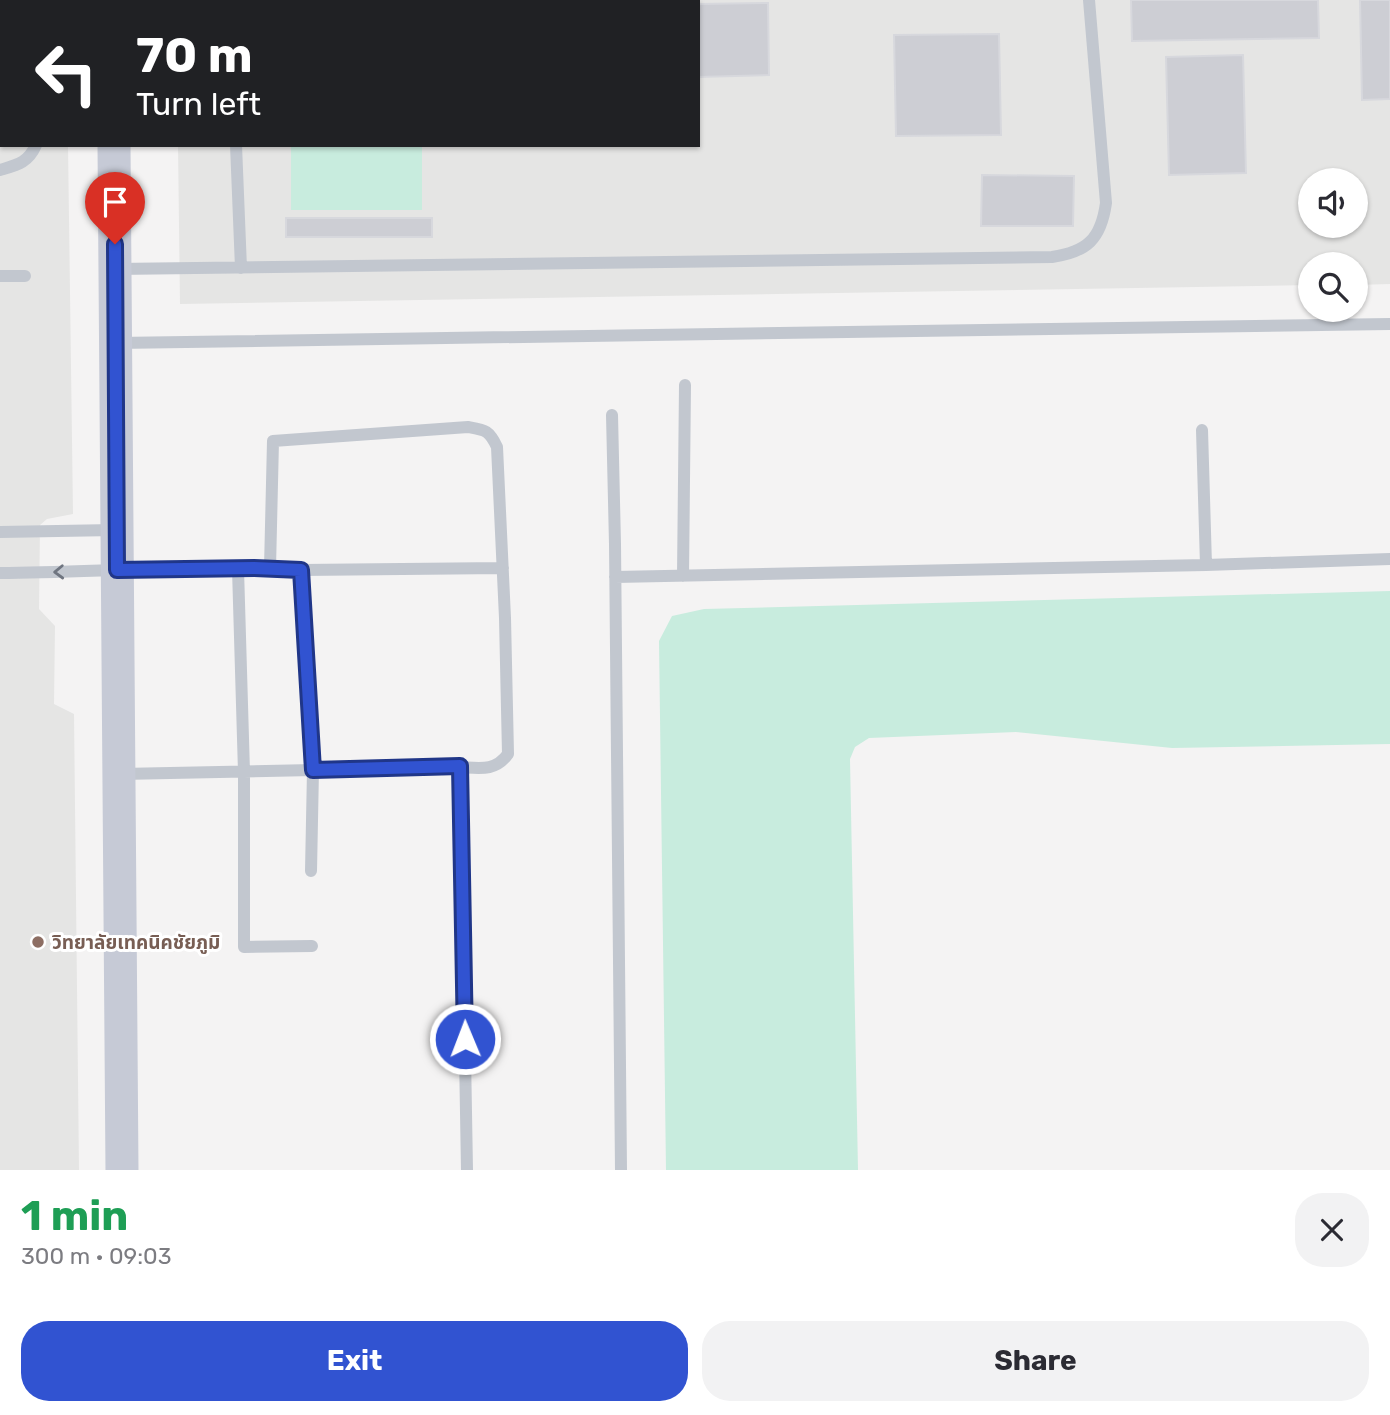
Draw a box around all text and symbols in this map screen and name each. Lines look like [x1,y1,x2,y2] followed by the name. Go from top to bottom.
[136,26,253,84] text: 70 m
[21,28,112,119] icon: left
[136,85,261,123] text: Turn left
[1298,168,1368,322] map controls
[1298,168,1368,238] button: sound
[85,172,145,244] pin
[96,183,134,221] icon: arrive
[1298,252,1368,322] button: search
[53,565,64,580] one-way arrow
[51,931,220,954] place label: วิทยาลัยเทคนิคชัยภูมิ
[30,934,46,950] marker: วิทยาลัยเทคนิคชัยภูมิ
[428,1002,502,1076] position arrow
[21,1191,128,1241] text: 1 min
[1295,1193,1369,1267] button: close
[21,1242,172,1270] text: 300 m · 09:03
[21,1321,688,1401] button: Exit
[702,1321,1369,1401] button: Share

